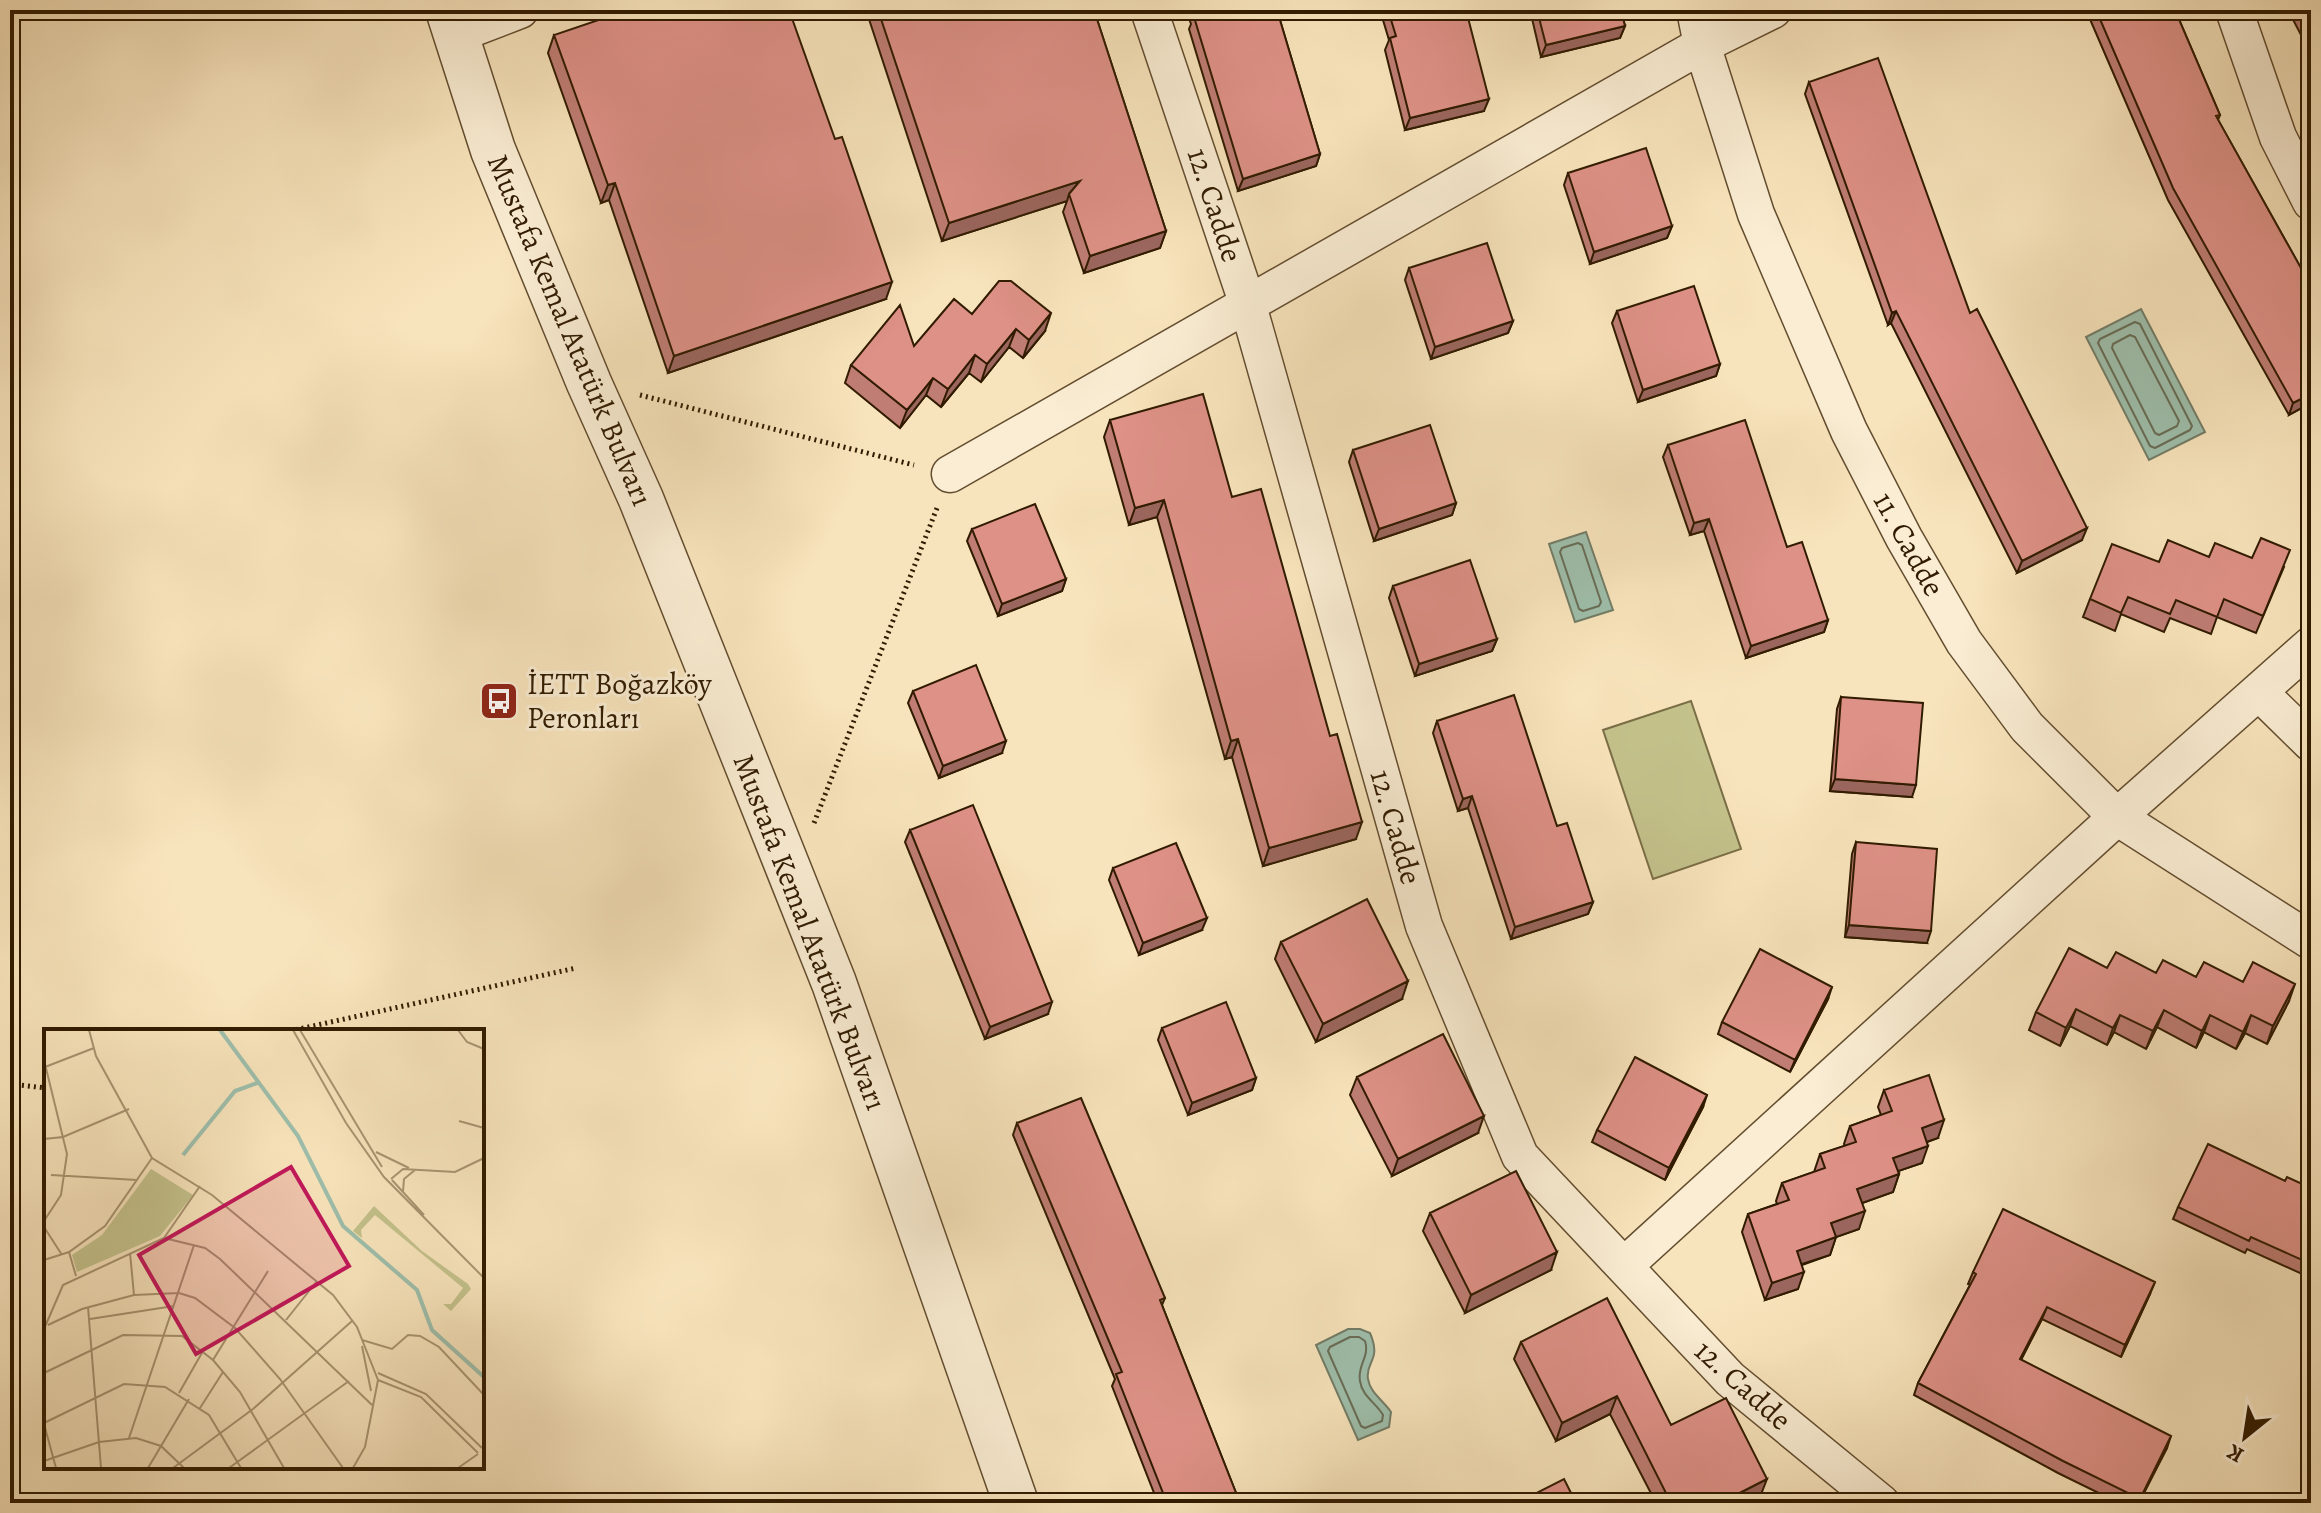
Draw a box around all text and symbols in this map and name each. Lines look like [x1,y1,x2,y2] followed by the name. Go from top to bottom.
[1178,143,1252,267] street label: 12. Cadde
[478,148,662,512] street label: Mustafa Kemal Atatürk Bulvarı
[1864,485,1954,603] street label: 11. Cadde
[527,664,712,738] place label: İETT Boğazköy Peronları
[478,680,520,722] bus stop icon: İETT Boğazköy Peronları
[724,748,896,1116] street label: Mustafa Kemal Atatürk Bulvarı
[1361,765,1431,889] street label: 12. Cadde
[44,1029,484,1469] inset map
[1686,1331,1800,1439] street label: 12. Cadde
[2205,1397,2285,1477] north arrow
[2221,1437,2249,1470] text: K

